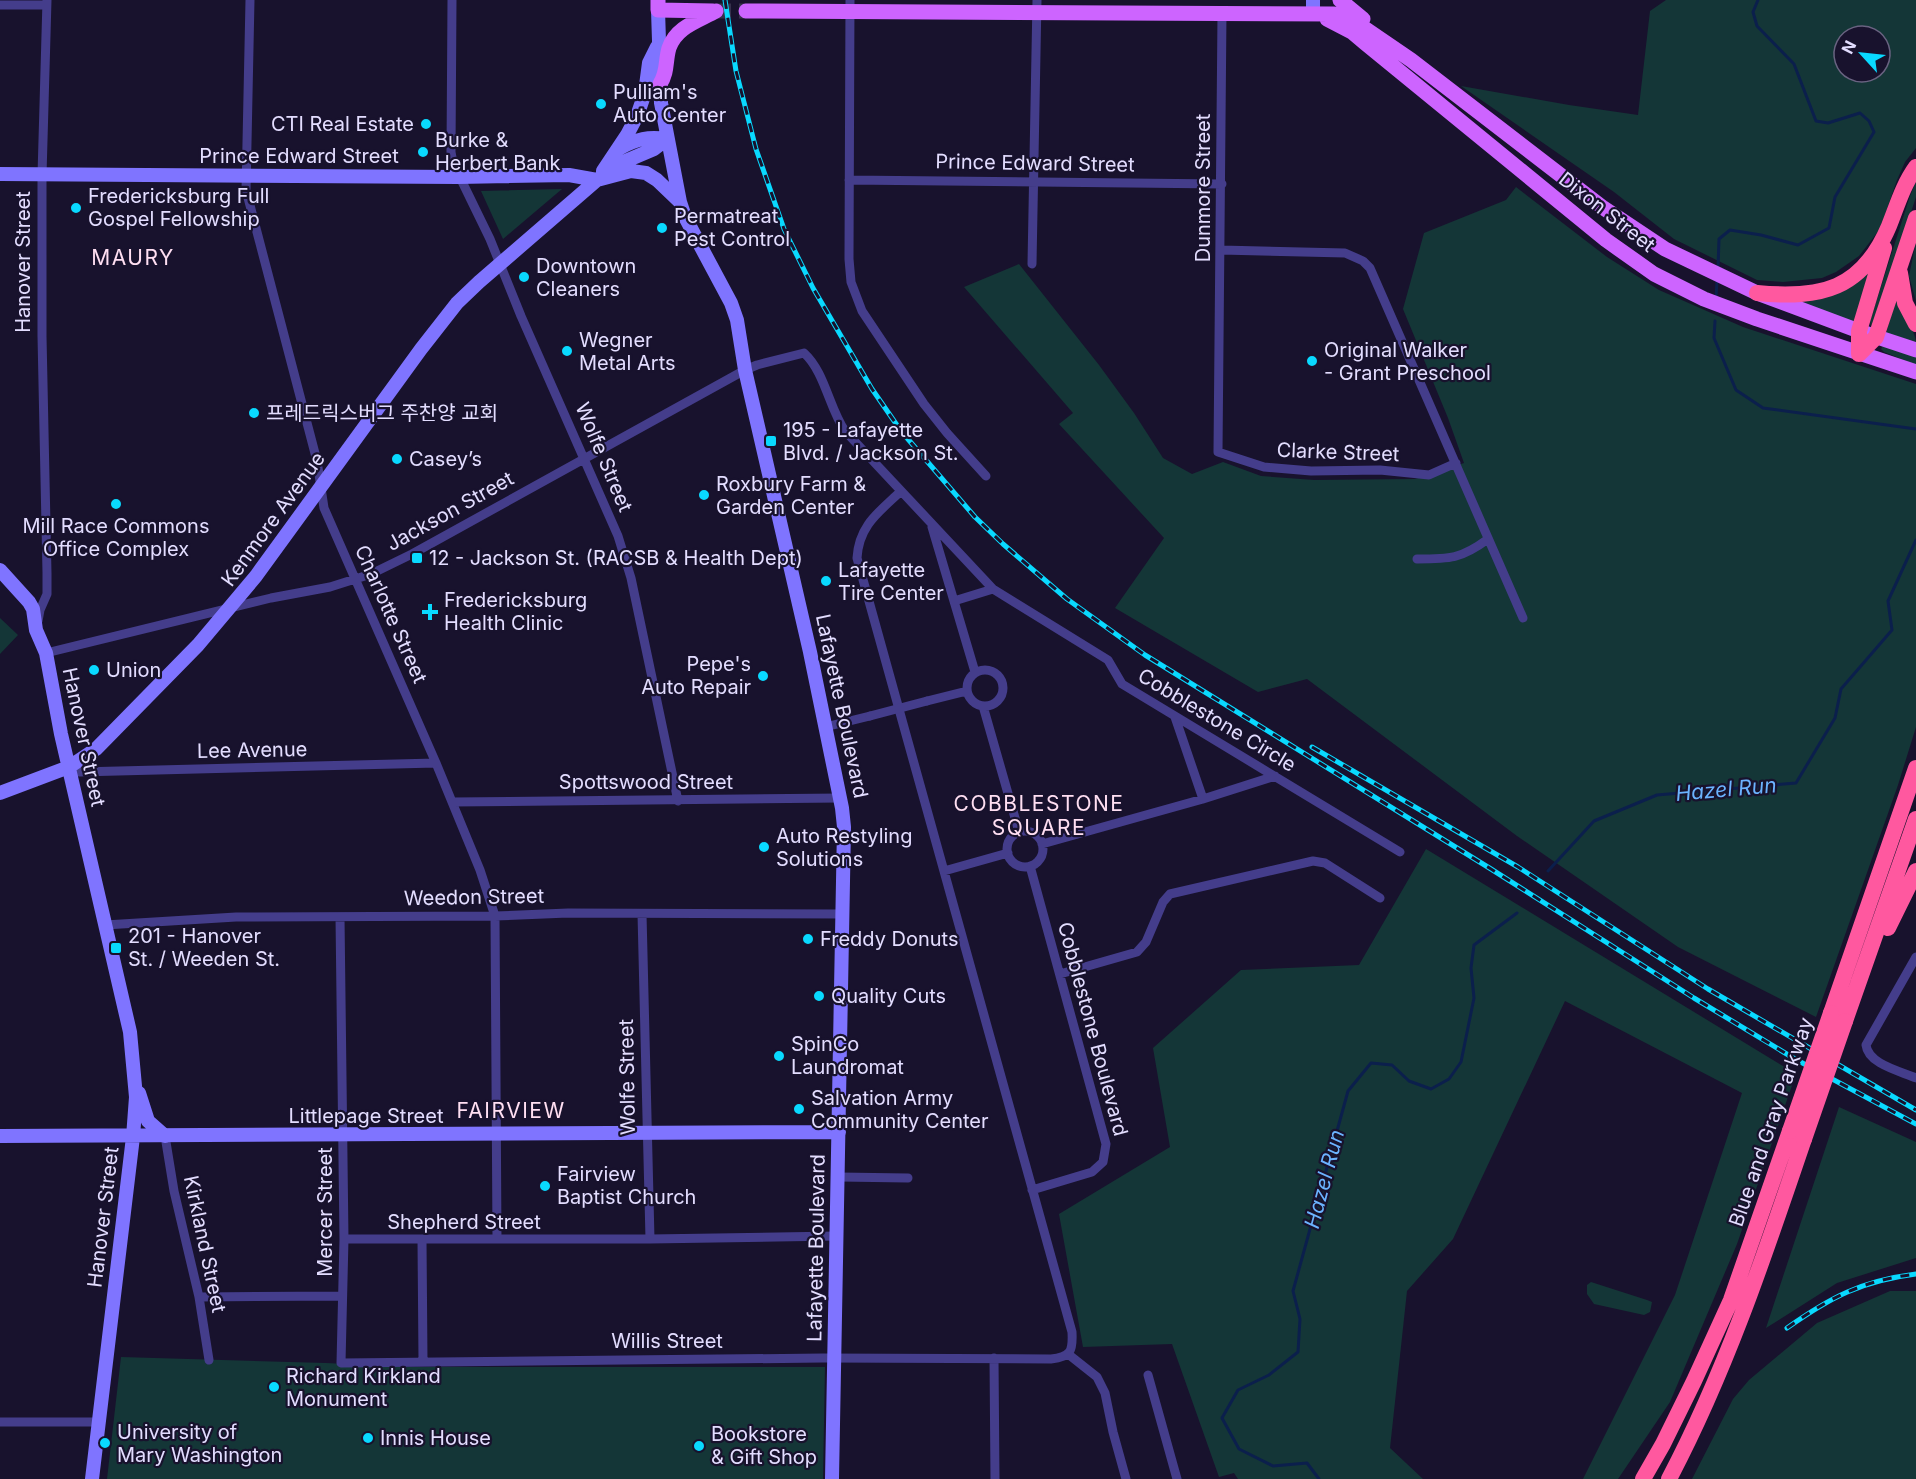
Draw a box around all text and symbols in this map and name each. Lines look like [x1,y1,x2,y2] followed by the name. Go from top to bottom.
[1832,24,1892,84] north arrow
[1837,37,1860,57] text: N
[613,80,727,127] place label: Pulliam's Auto Center
[594,97,608,111] marker: Pulliam's Auto Center
[271,112,414,136] place label: CTI Real Estate
[1191,113,1215,262] street label: Dunmore Street
[419,117,433,131] marker: CTI Real Estate
[435,128,560,175] place label: Burke & Herbert Bank
[199,144,399,168] street label: Prince Edward Street
[416,145,430,159] marker: Burke & Herbert Bank
[935,149,1135,177] street label: Prince Edward Street
[1554,167,1660,257] street label: Dixon Street
[88,184,269,231] place label: Fredericksburg Full Gospel Fellowship
[11,191,35,333] street label: Hanover Street
[69,201,83,215] marker: Fredericksburg Full Gospel Fellowship
[674,204,790,251] place label: Permatreat Pest Control
[655,221,669,235] marker: Permatreat Pest Control
[91,245,175,270] district label: MAURY
[536,254,636,301] place label: Downtown Cleaners
[517,270,531,284] marker: Downtown Cleaners
[579,328,676,375] place label: Wegner Metal Arts
[1324,338,1491,385] place label: Original Walker - Grant Preschool
[560,344,574,358] marker: Wegner Metal Arts
[1305,354,1319,368] marker: Original Walker - Grant Preschool
[570,399,638,516] street label: Wolfe Street
[266,401,498,425] place label: 프레드릭스버그 주찬양 교회
[247,406,261,420] marker: 프레드릭스버그 주찬양 교회
[783,418,959,465] place label: 195 - Lafayette Blvd. / Jackson St.
[764,434,778,448] marker: 195 - Lafayette Blvd. / Jackson St.
[1276,438,1400,466] street label: Clarke Street
[216,447,330,591] street label: Kenmore Avenue
[409,447,482,471] place label: Casey’s
[390,452,404,466] marker: Casey’s
[382,466,518,556] street label: Jackson Street
[716,472,866,519] place label: Roxbury Farm & Garden Center
[697,488,711,502] marker: Roxbury Farm & Garden Center
[109,497,123,511] marker: Mill Race Commons Office Complex
[23,514,209,561] place label: Mill Race Commons Office Complex
[350,541,432,687] street label: Charlotte Street
[429,546,803,570] place label: 12 - Jackson St. (RACSB & Health Dept)
[410,551,424,565] marker: 12 - Jackson St. (RACSB & Health Dept)
[838,558,944,605] place label: Lafayette Tire Center
[819,574,833,588] marker: Lafayette Tire Center
[444,588,587,635] place label: Fredericksburg Health Clinic
[421,603,439,621] marker: Fredericksburg Health Clinic
[811,612,873,800] street label: Lafayette Boulevard
[641,652,751,699] place label: Pepe's Auto Repair
[106,658,161,682] place label: Union
[87,663,101,677] marker: Union
[1134,663,1300,777] street label: Cobblestone Circle
[58,665,111,809] street label: Hanover Street
[756,669,770,683] marker: Pepe's Auto Repair
[197,737,307,763] street label: Lee Avenue
[559,770,734,794] street label: Spottswood Street
[1674,772,1778,806] water label: Hazel Run
[954,791,1124,840] district label: COBBLESTONE SQUARE
[776,824,912,871] place label: Auto Restyling Solutions
[757,840,771,854] marker: Auto Restyling Solutions
[404,884,545,910] street label: Weedon Street
[1053,919,1133,1139] street label: Cobblestone Boulevard
[128,924,280,971] place label: 201 - Hanover St. / Weeden St.
[820,927,959,951] place label: Freddy Donuts
[801,932,815,946] marker: Freddy Donuts
[109,941,123,955] marker: 201 - Hanover St. / Weeden St.
[831,984,946,1008] place label: Quality Cuts
[812,989,826,1003] marker: Quality Cuts
[1724,1014,1818,1230] street label: Blue and Gray Parkway
[614,1018,640,1135] street label: Wolfe Street
[791,1032,904,1079] place label: SpinCo Laundromat
[772,1049,786,1063] marker: SpinCo Laundromat
[811,1086,989,1133] place label: Salvation Army Community Center
[456,1098,566,1123] district label: FAIRVIEW
[792,1102,806,1116] marker: Salvation Army Community Center
[289,1104,444,1128] street label: Littlepage Street
[1299,1127,1349,1231] water label: Hazel Run
[82,1145,124,1289] street label: Hanover Street
[313,1147,337,1277] street label: Mercer Street
[802,1154,830,1342] street label: Lafayette Boulevard
[557,1162,696,1209] place label: Fairview Baptist Church
[179,1173,231,1315] street label: Kirkland Street
[538,1179,552,1193] marker: Fairview Baptist Church
[387,1210,541,1234] street label: Shepherd Street
[611,1329,723,1353] street label: Willis Street
[286,1364,441,1411] place label: Richard Kirkland Monument
[267,1380,281,1394] marker: Richard Kirkland Monument
[117,1420,282,1467] place label: University of Mary Washington
[711,1422,817,1469] place label: Bookstore & Gift Shop
[380,1426,491,1450] place label: Innis House
[361,1431,375,1445] marker: Innis House
[98,1436,112,1450] marker: University of Mary Washington
[692,1439,706,1453] marker: Bookstore & Gift Shop

